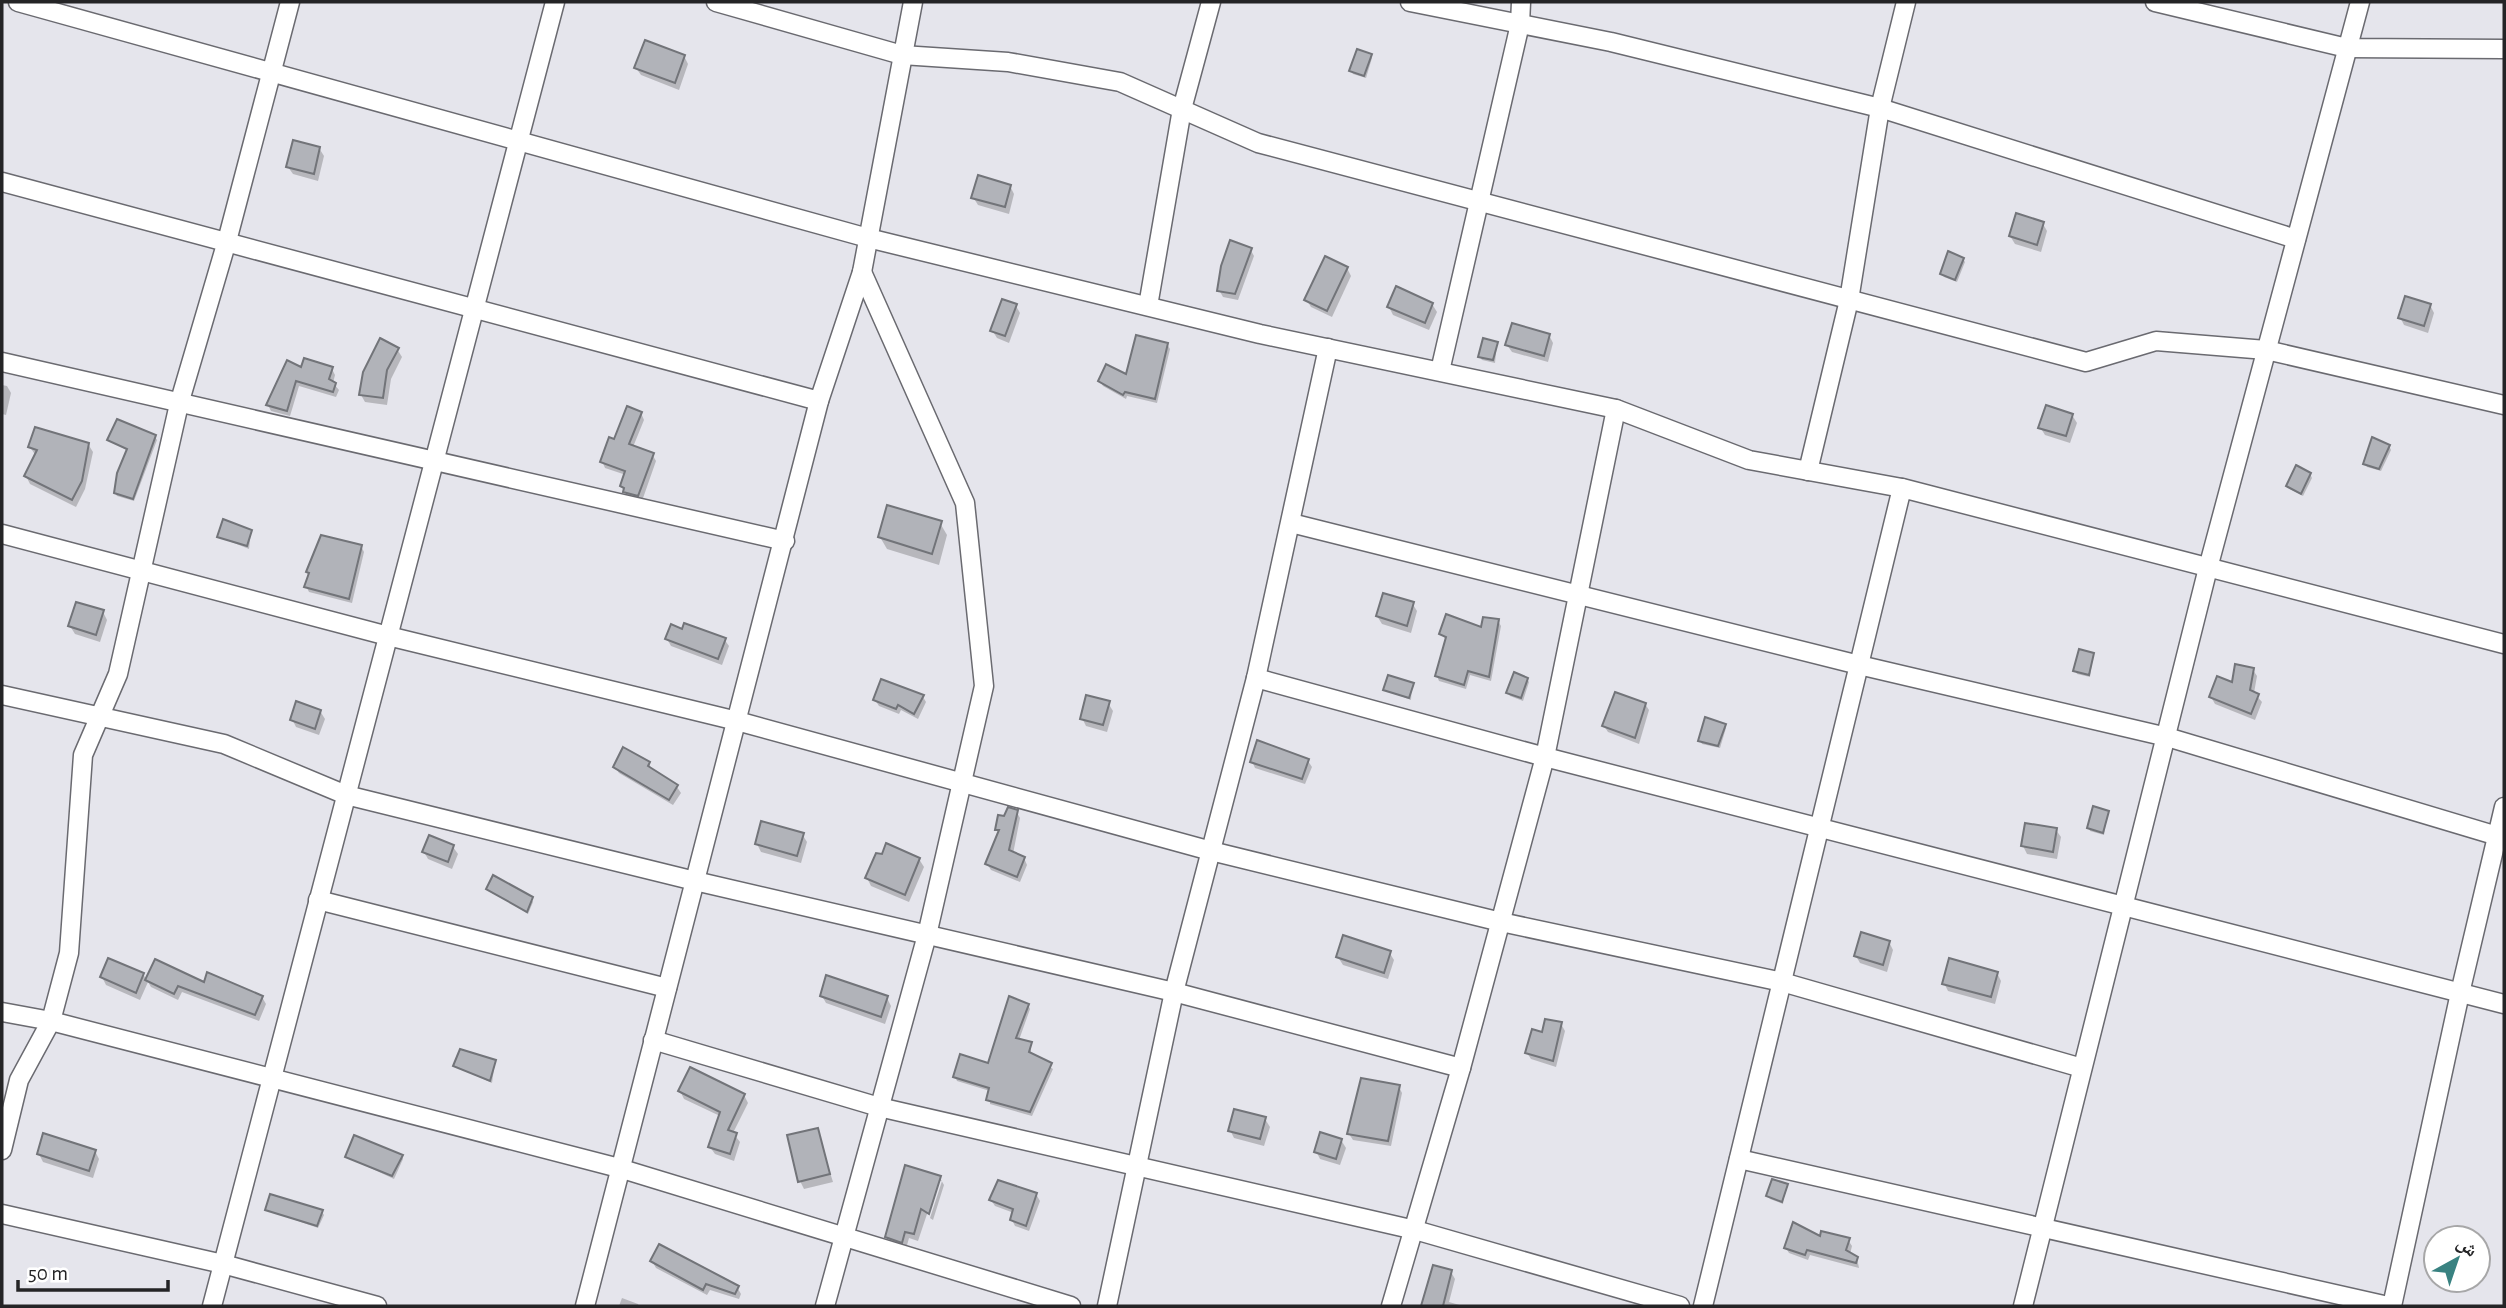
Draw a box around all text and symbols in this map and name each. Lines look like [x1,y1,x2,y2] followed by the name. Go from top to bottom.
[2422,1224,2492,1294] north arrow
[2452,1233,2481,1262] text: ش
[18,1248,168,1292] scale bar
[28,1263,68,1284] text: 50 m

